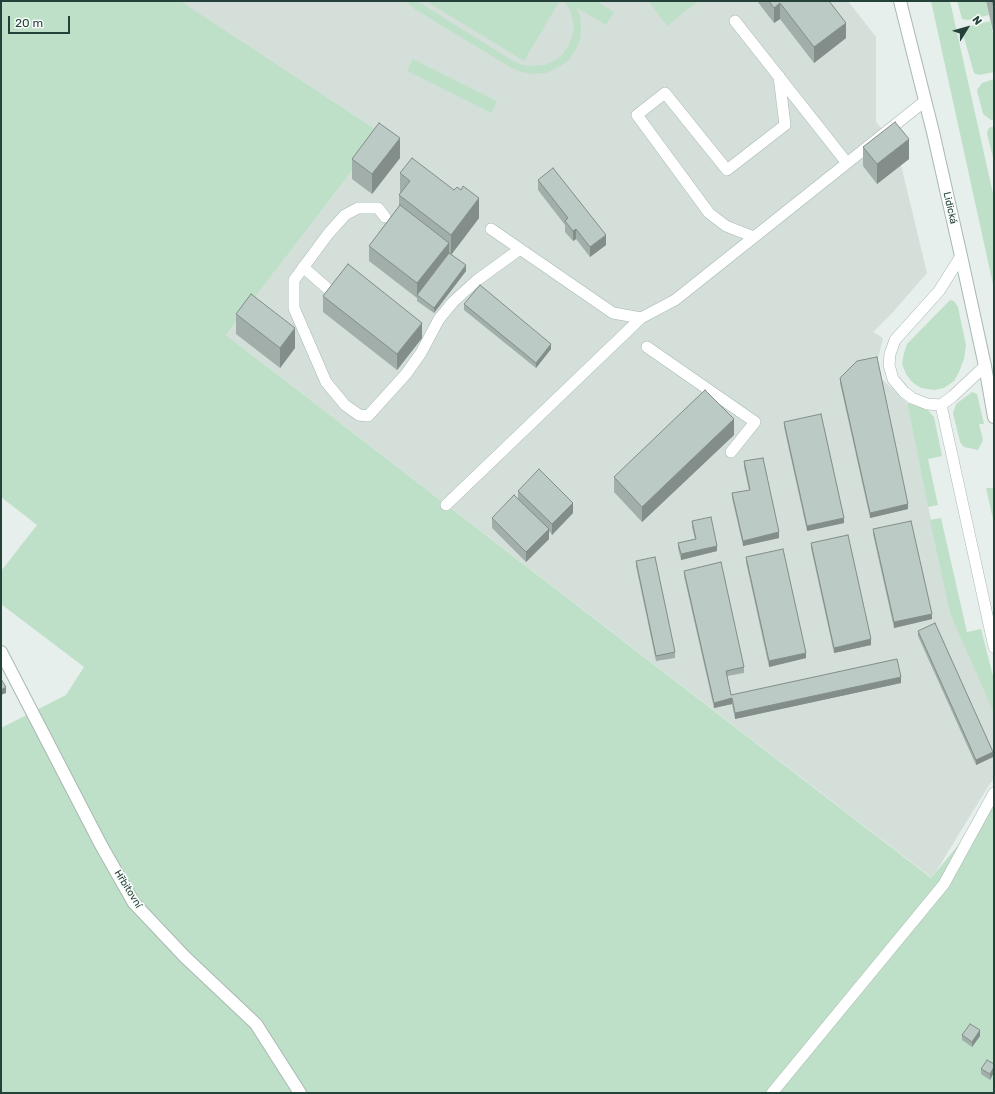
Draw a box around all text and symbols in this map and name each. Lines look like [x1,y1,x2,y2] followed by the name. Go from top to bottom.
[10,8,72,34] scale bar
[947,8,987,48] north arrow
[969,13,985,28] text: N
[15,16,43,30] text: 20 m
[940,191,960,225] street label: Lidická
[112,868,144,910] street label: Hřbitovní

